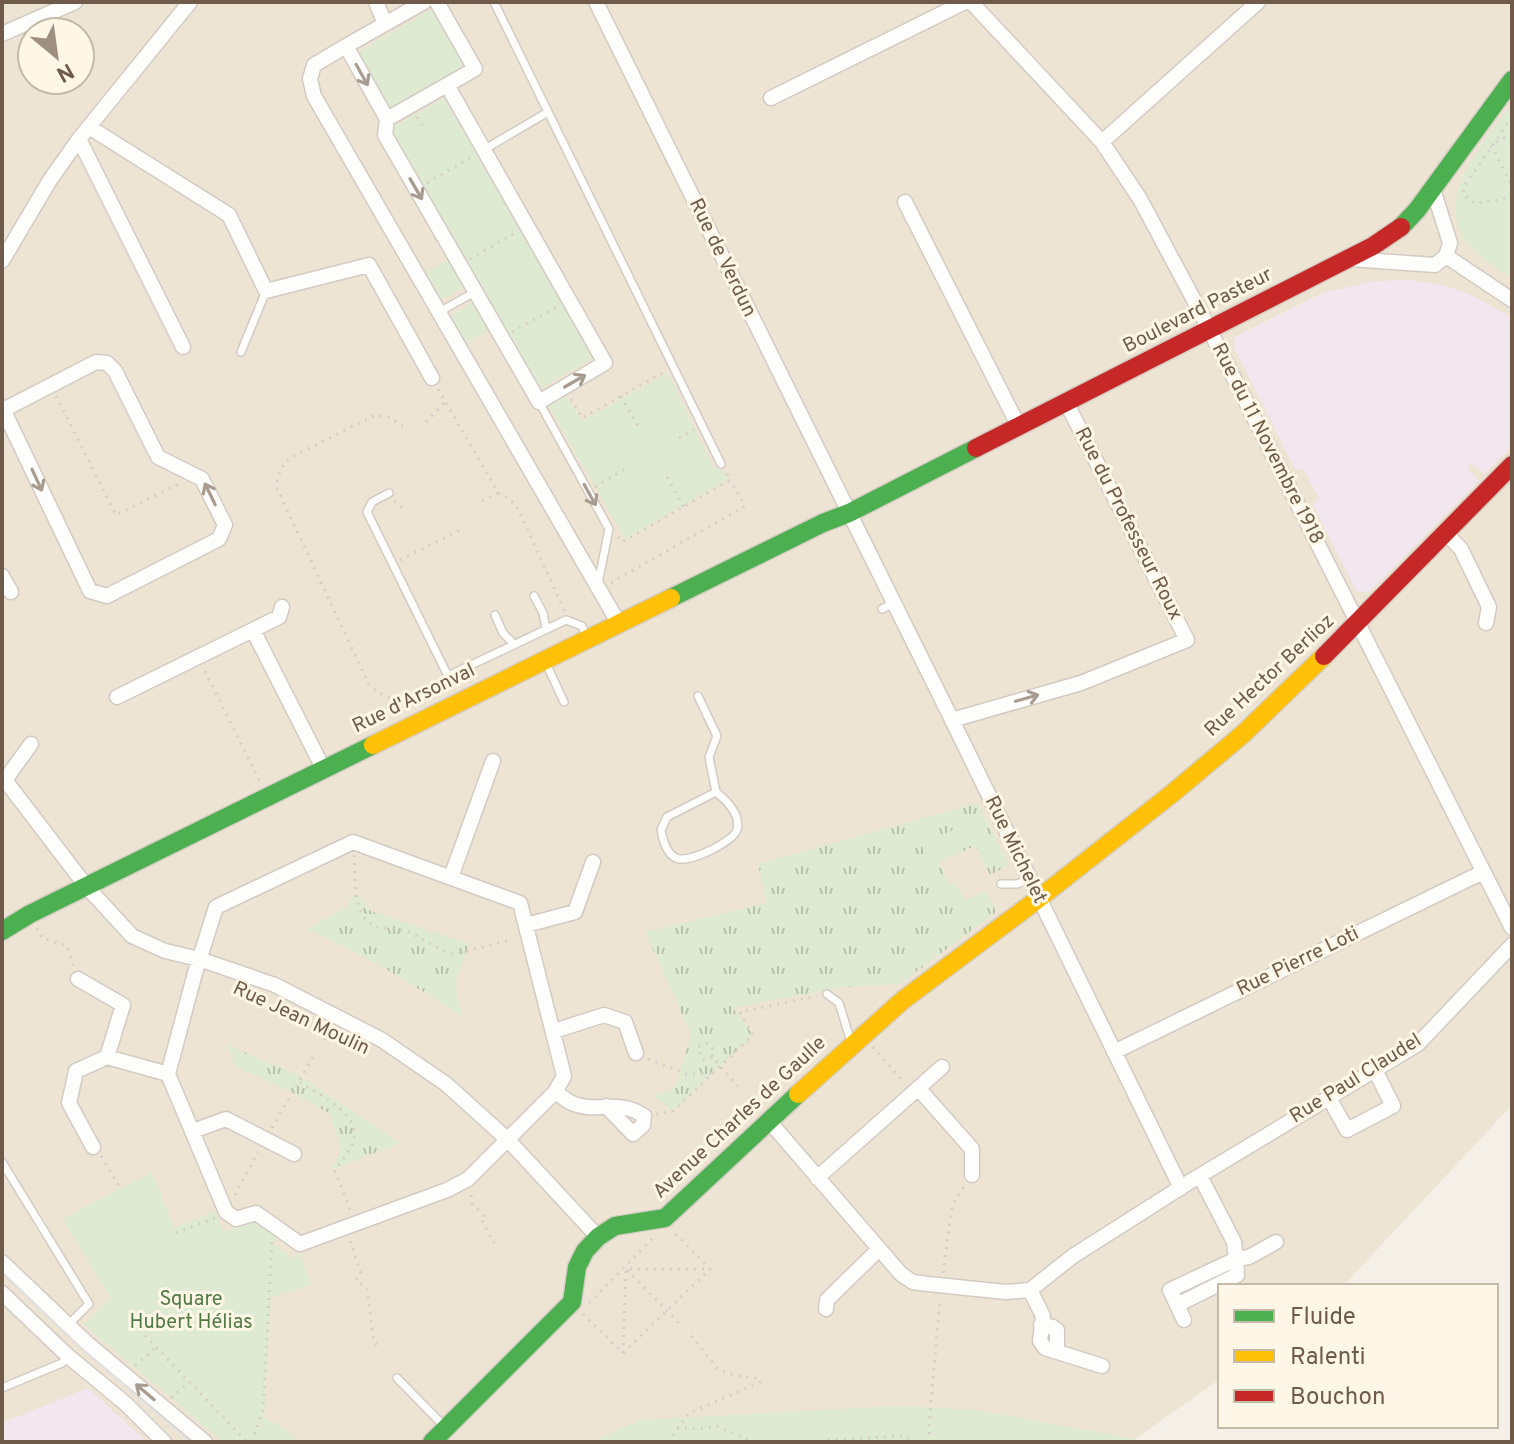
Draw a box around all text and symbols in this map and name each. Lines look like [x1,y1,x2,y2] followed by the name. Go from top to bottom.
[16,16,96,96] north arrow
[51,56,78,87] text: N
[354,63,370,86] one-way arrow
[408,177,424,200] one-way arrow
[682,194,762,322] street label: Rue de Verdun
[1119,262,1277,360] street label: Boulevard Pasteur
[1205,339,1329,549] street label: Rue du 11 Novembre 1918
[563,373,586,389] one-way arrow
[1068,423,1188,625] street label: Rue du Professeur Roux
[30,468,45,492] one-way arrow
[583,482,598,506] one-way arrow
[202,483,217,507] one-way arrow
[1199,609,1341,743] street label: Rue Hector Berlioz
[348,658,480,740] street label: Rue d'Arsonval
[1014,690,1040,705] one-way arrow
[978,792,1052,908] street label: Rue Michelet
[1233,921,1363,1003] street label: Rue Pierre Loti
[228,976,374,1062] street label: Rue Jean Moulin
[1285,1028,1427,1130] street label: Rue Paul Claudel
[648,1031,832,1205] street label: Avenue Charles de Gaulle
[1218,1284,1498,1428] legend
[129,1287,253,1336] park label: Square Hubert Hélias
[1290,1303,1356,1333] text: Fluide
[1290,1343,1366,1373] text: Ralenti
[136,1383,156,1401] one-way arrow
[1290,1383,1385,1413] text: Bouchon

